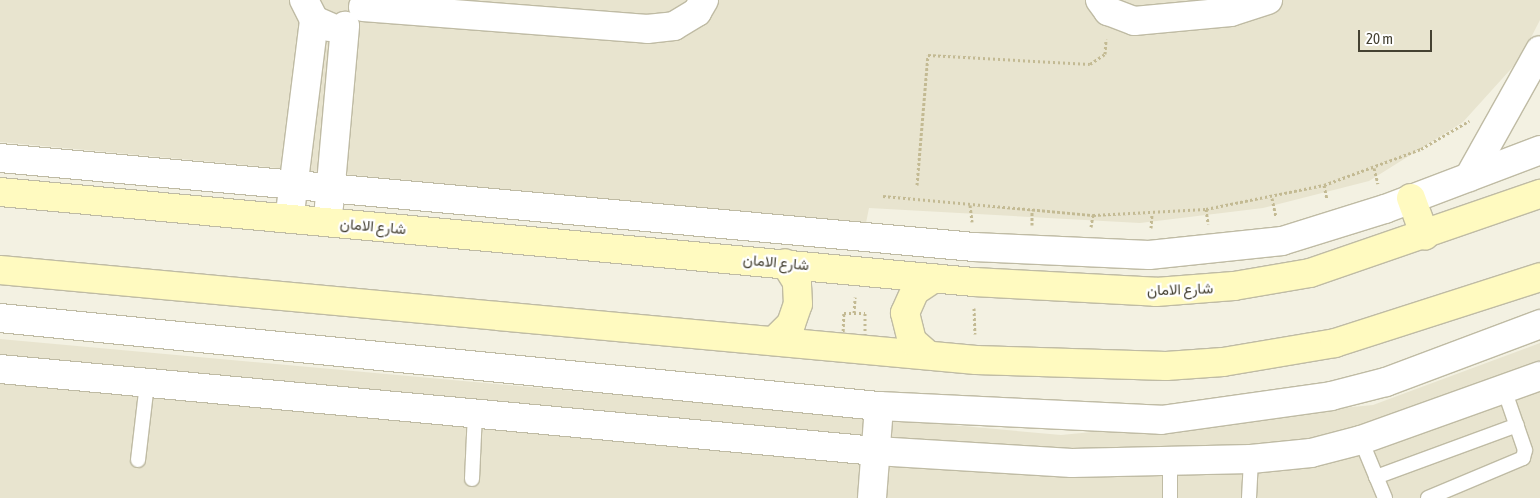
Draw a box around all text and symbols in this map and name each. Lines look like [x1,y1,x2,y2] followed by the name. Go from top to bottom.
[1360,20,1434,52] scale bar
[1366,30,1393,47] text: 20 m
[339,214,407,238] street label: شارع الامان
[742,250,810,274] street label: شارع الامان
[1147,279,1213,299] street label: شارع الامان

